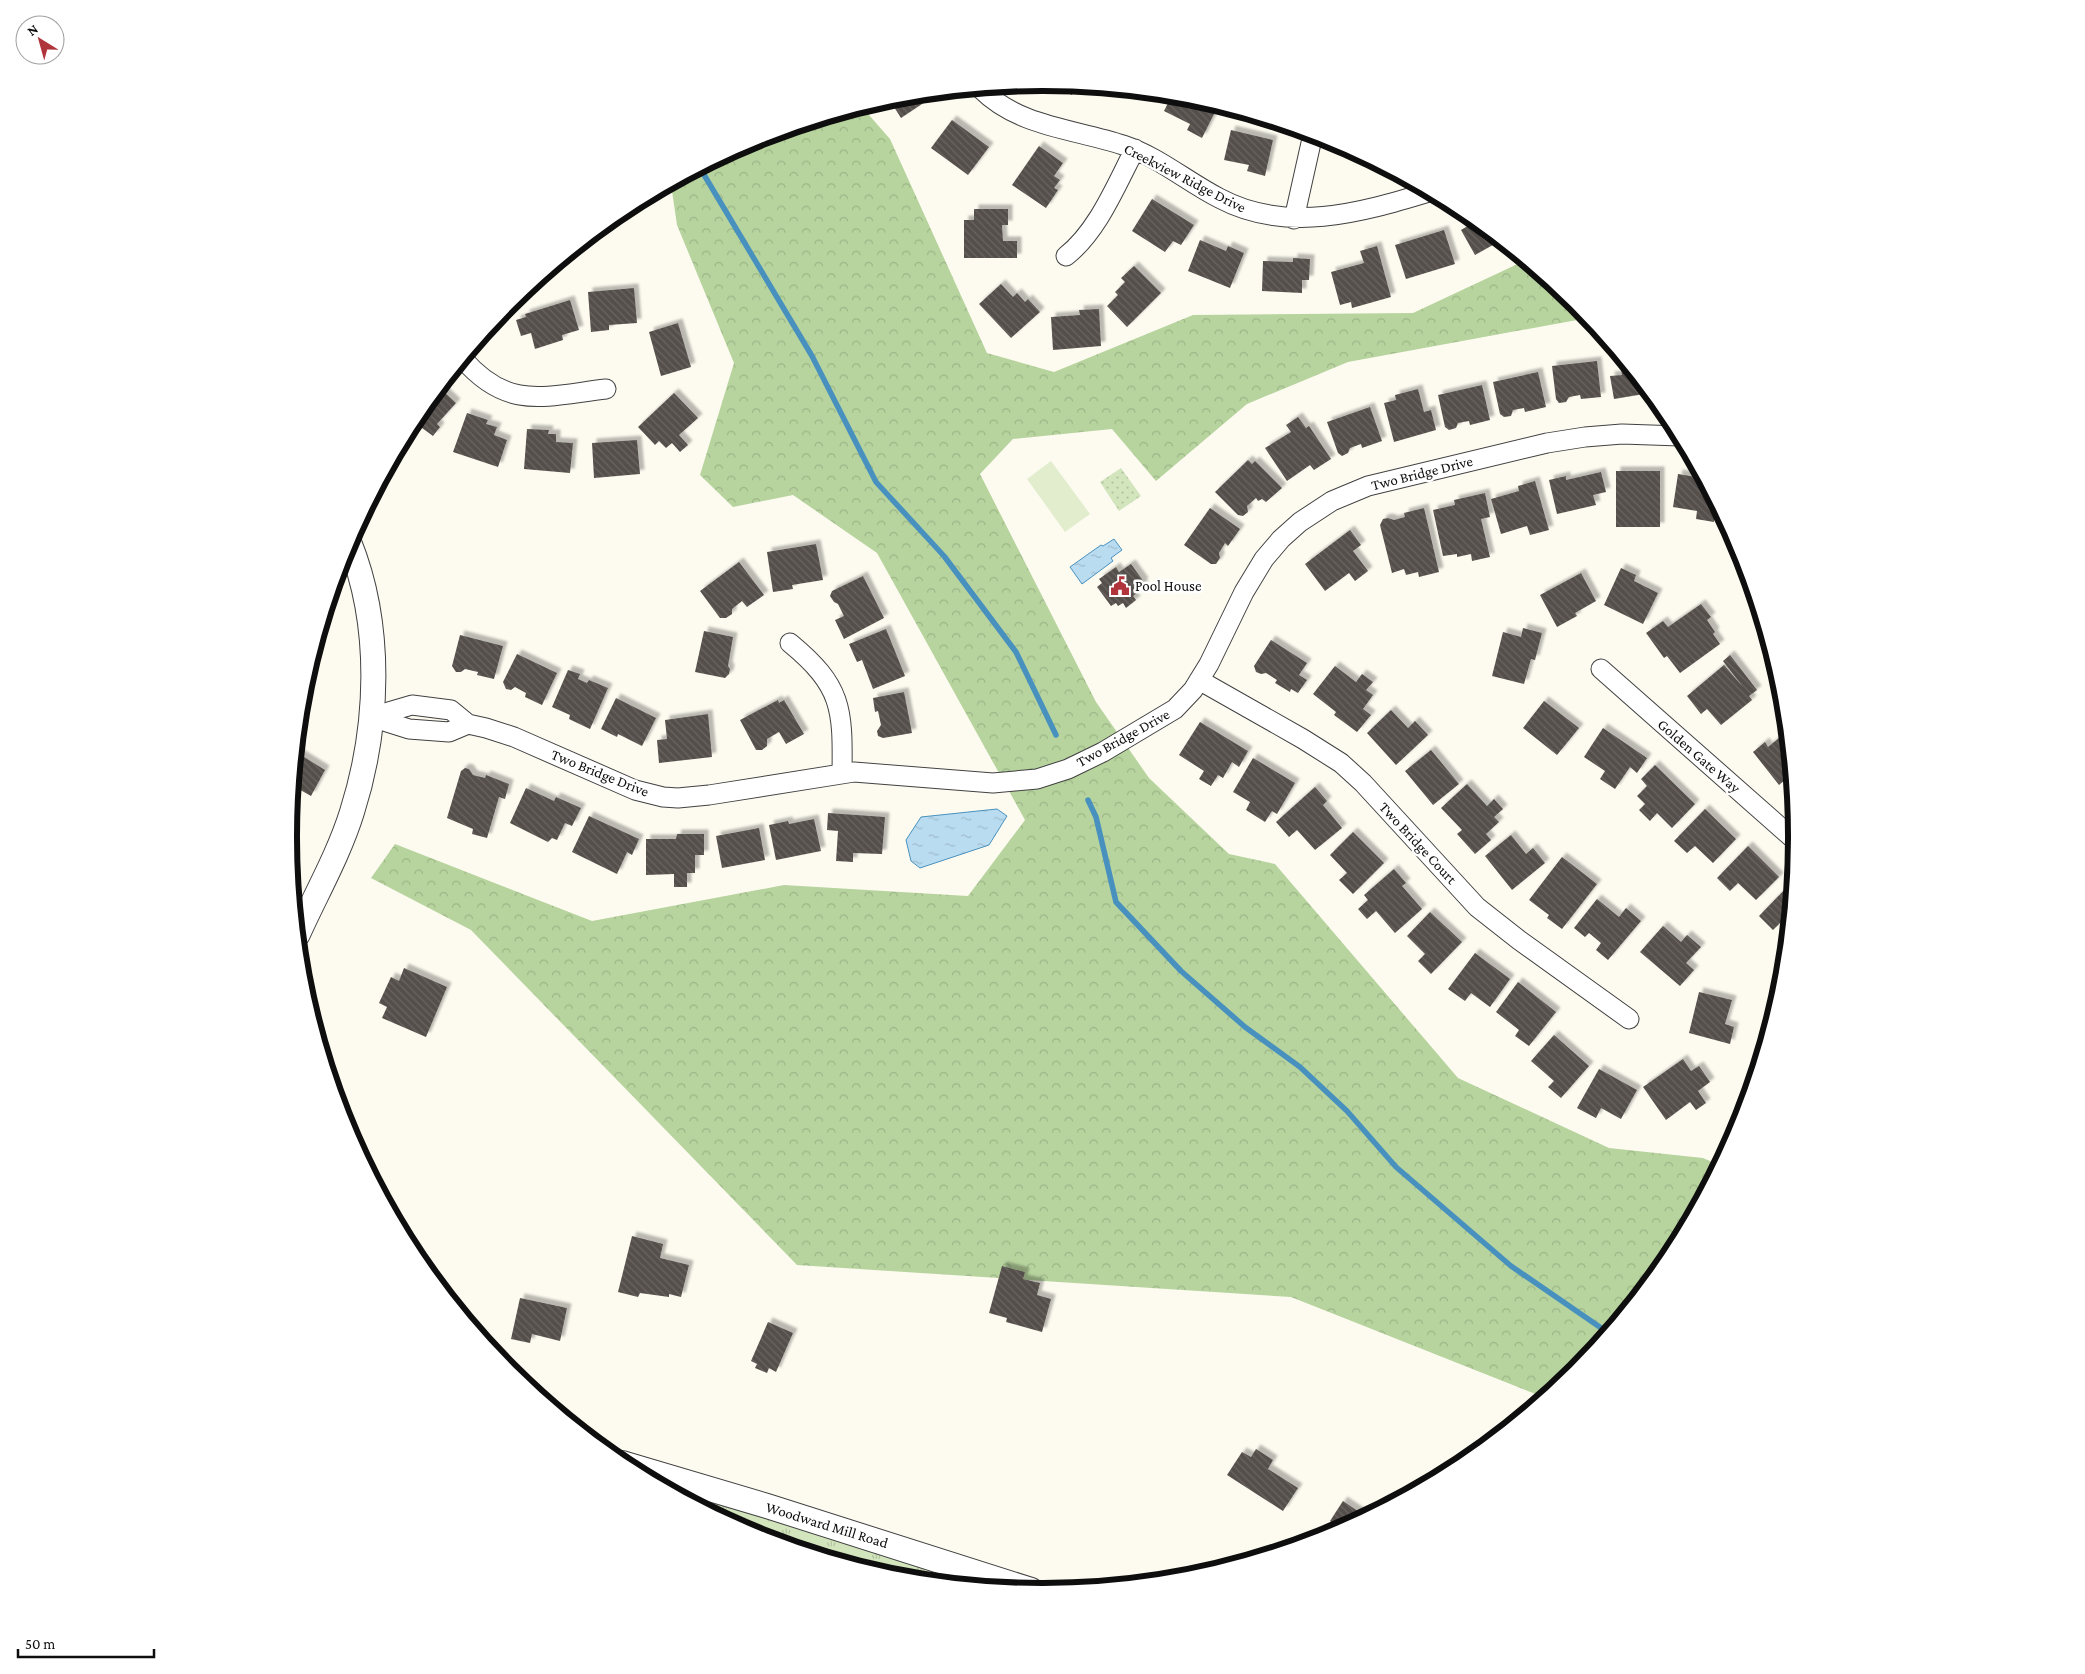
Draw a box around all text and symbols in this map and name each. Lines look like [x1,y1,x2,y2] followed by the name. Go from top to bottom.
[15,15,65,65] north arrow
[24,20,41,39] text: N
[1121,140,1249,217] street label: Creekview Ridge Drive
[1370,453,1475,494] street label: Two Bridge Drive
[1109,575,1131,597] public building icon: Pool House
[1135,578,1202,594] place label: Pool House
[1074,706,1173,771] street label: Two Bridge Drive
[1654,716,1743,797] street label: Golden Gate Way
[548,746,652,801] street label: Two Bridge Drive
[1375,799,1461,889] street label: Two Bridge Court
[764,1499,890,1551] street label: Woodward Mill Road
[18,1626,154,1658] scale bar
[25,1636,55,1652] text: 50 m

